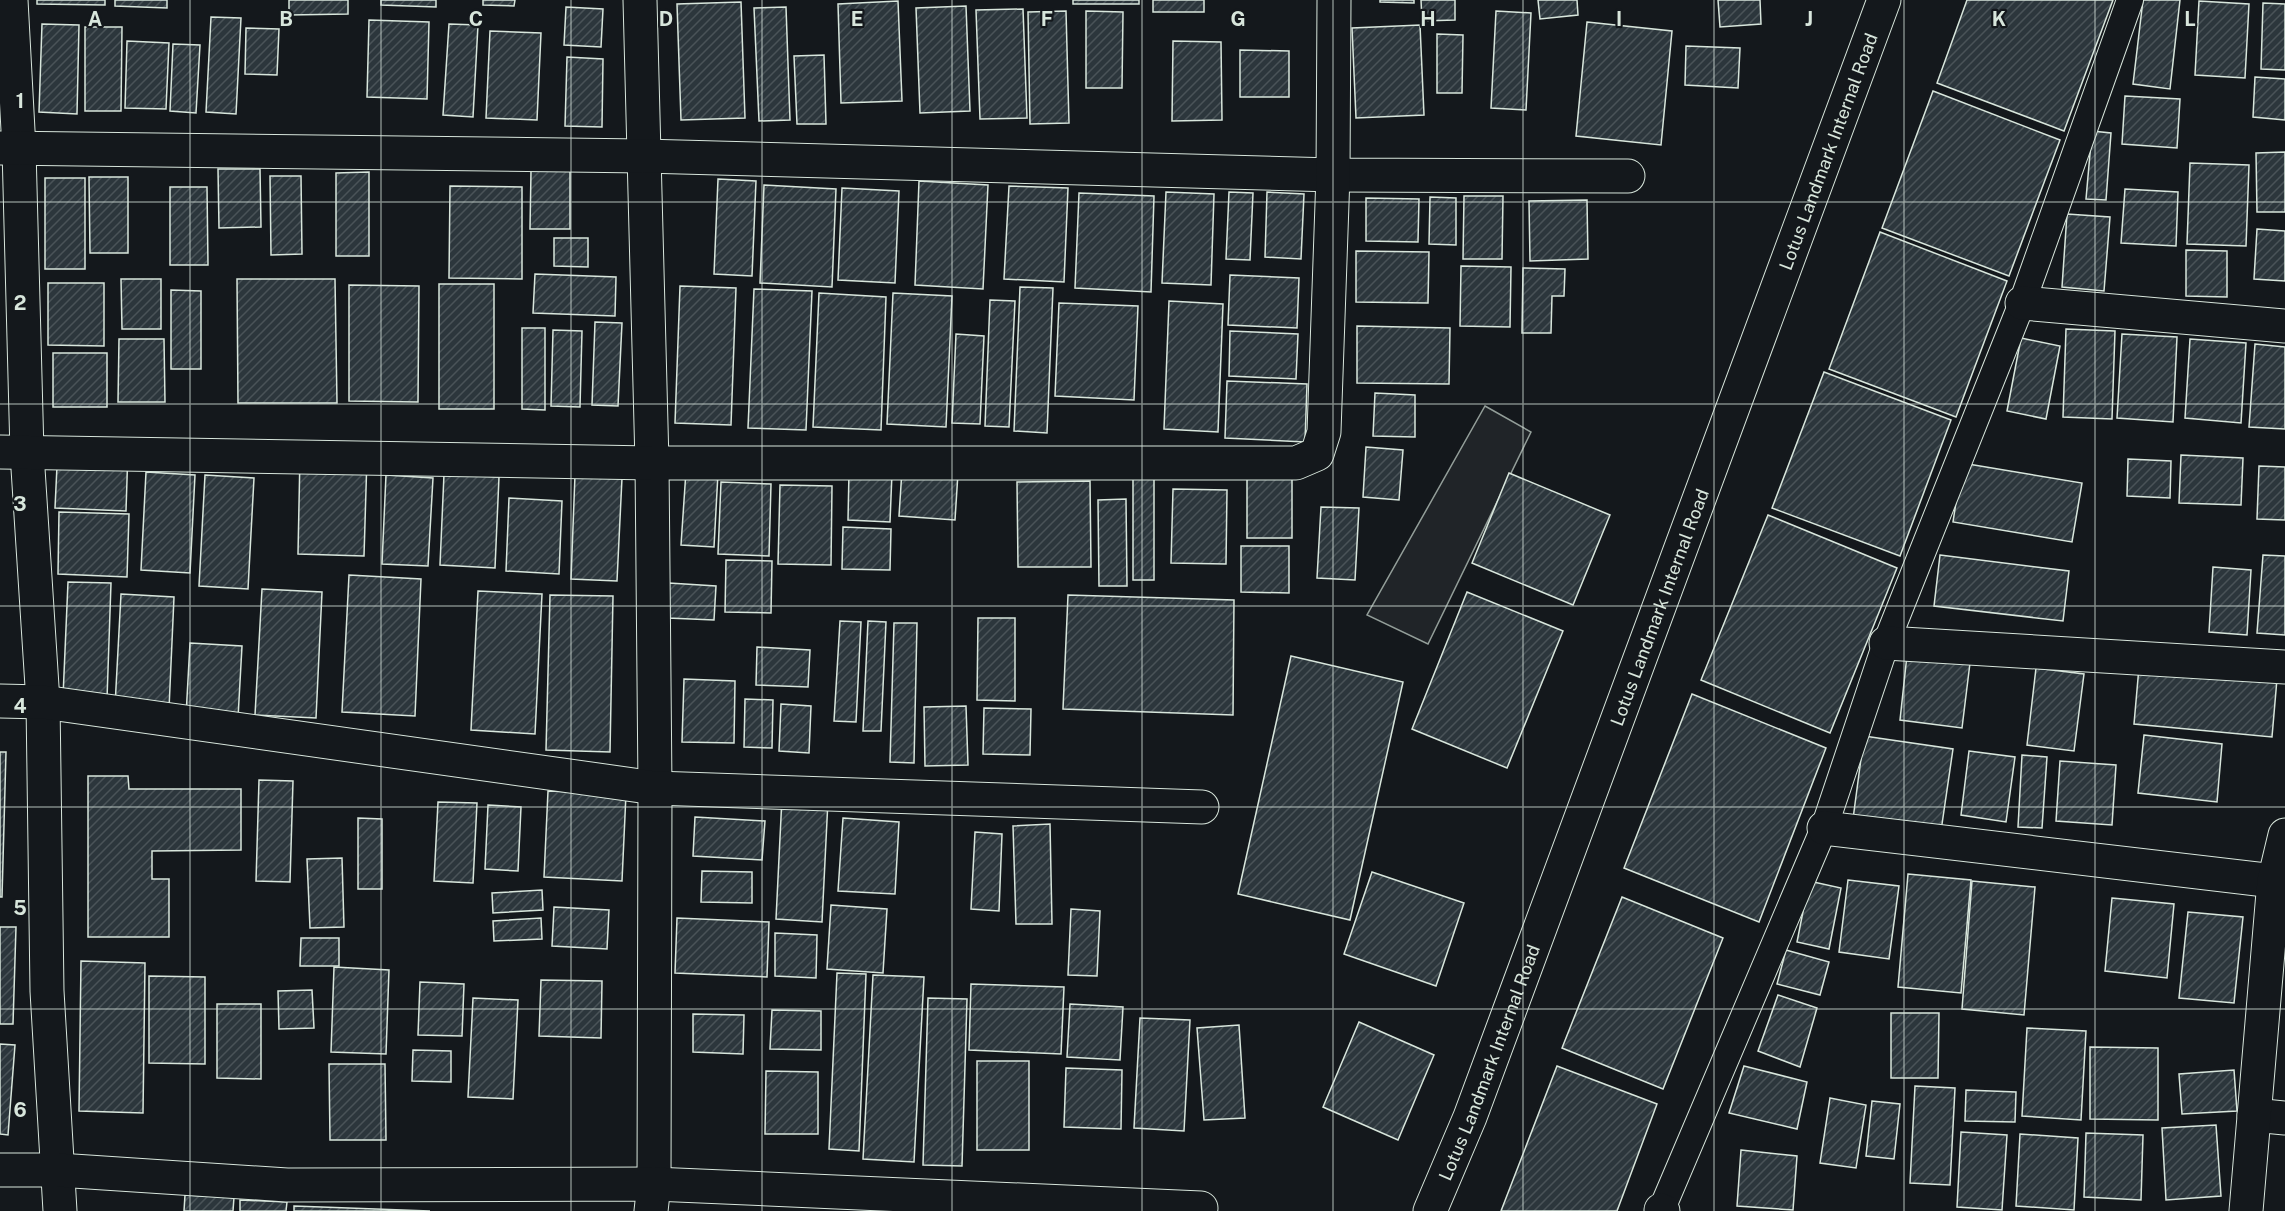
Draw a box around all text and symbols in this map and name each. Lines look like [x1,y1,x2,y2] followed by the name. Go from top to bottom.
[88,7,102,31] text: A
[279,7,293,31] text: B
[469,7,483,31] text: C
[659,7,673,31] text: D
[851,7,863,31] text: E
[1041,7,1053,31] text: F
[1230,7,1246,31] text: G
[1420,7,1436,31] text: H
[1616,7,1622,31] text: I
[1805,7,1813,31] text: J
[1992,7,2006,31] text: K
[2184,7,2196,31] text: L
[1774,30,1881,273] street label: Lotus Landmark Internal Road
[16,89,24,113] text: 1
[14,291,26,315] text: 2
[1606,486,1712,728] street label: Lotus Landmark Internal Road
[13,492,27,516] text: 3
[13,694,27,718] text: 4
[13,896,27,920] text: 5
[1434,941,1544,1183] street label: Lotus Landmark Internal Road
[13,1098,27,1122] text: 6

